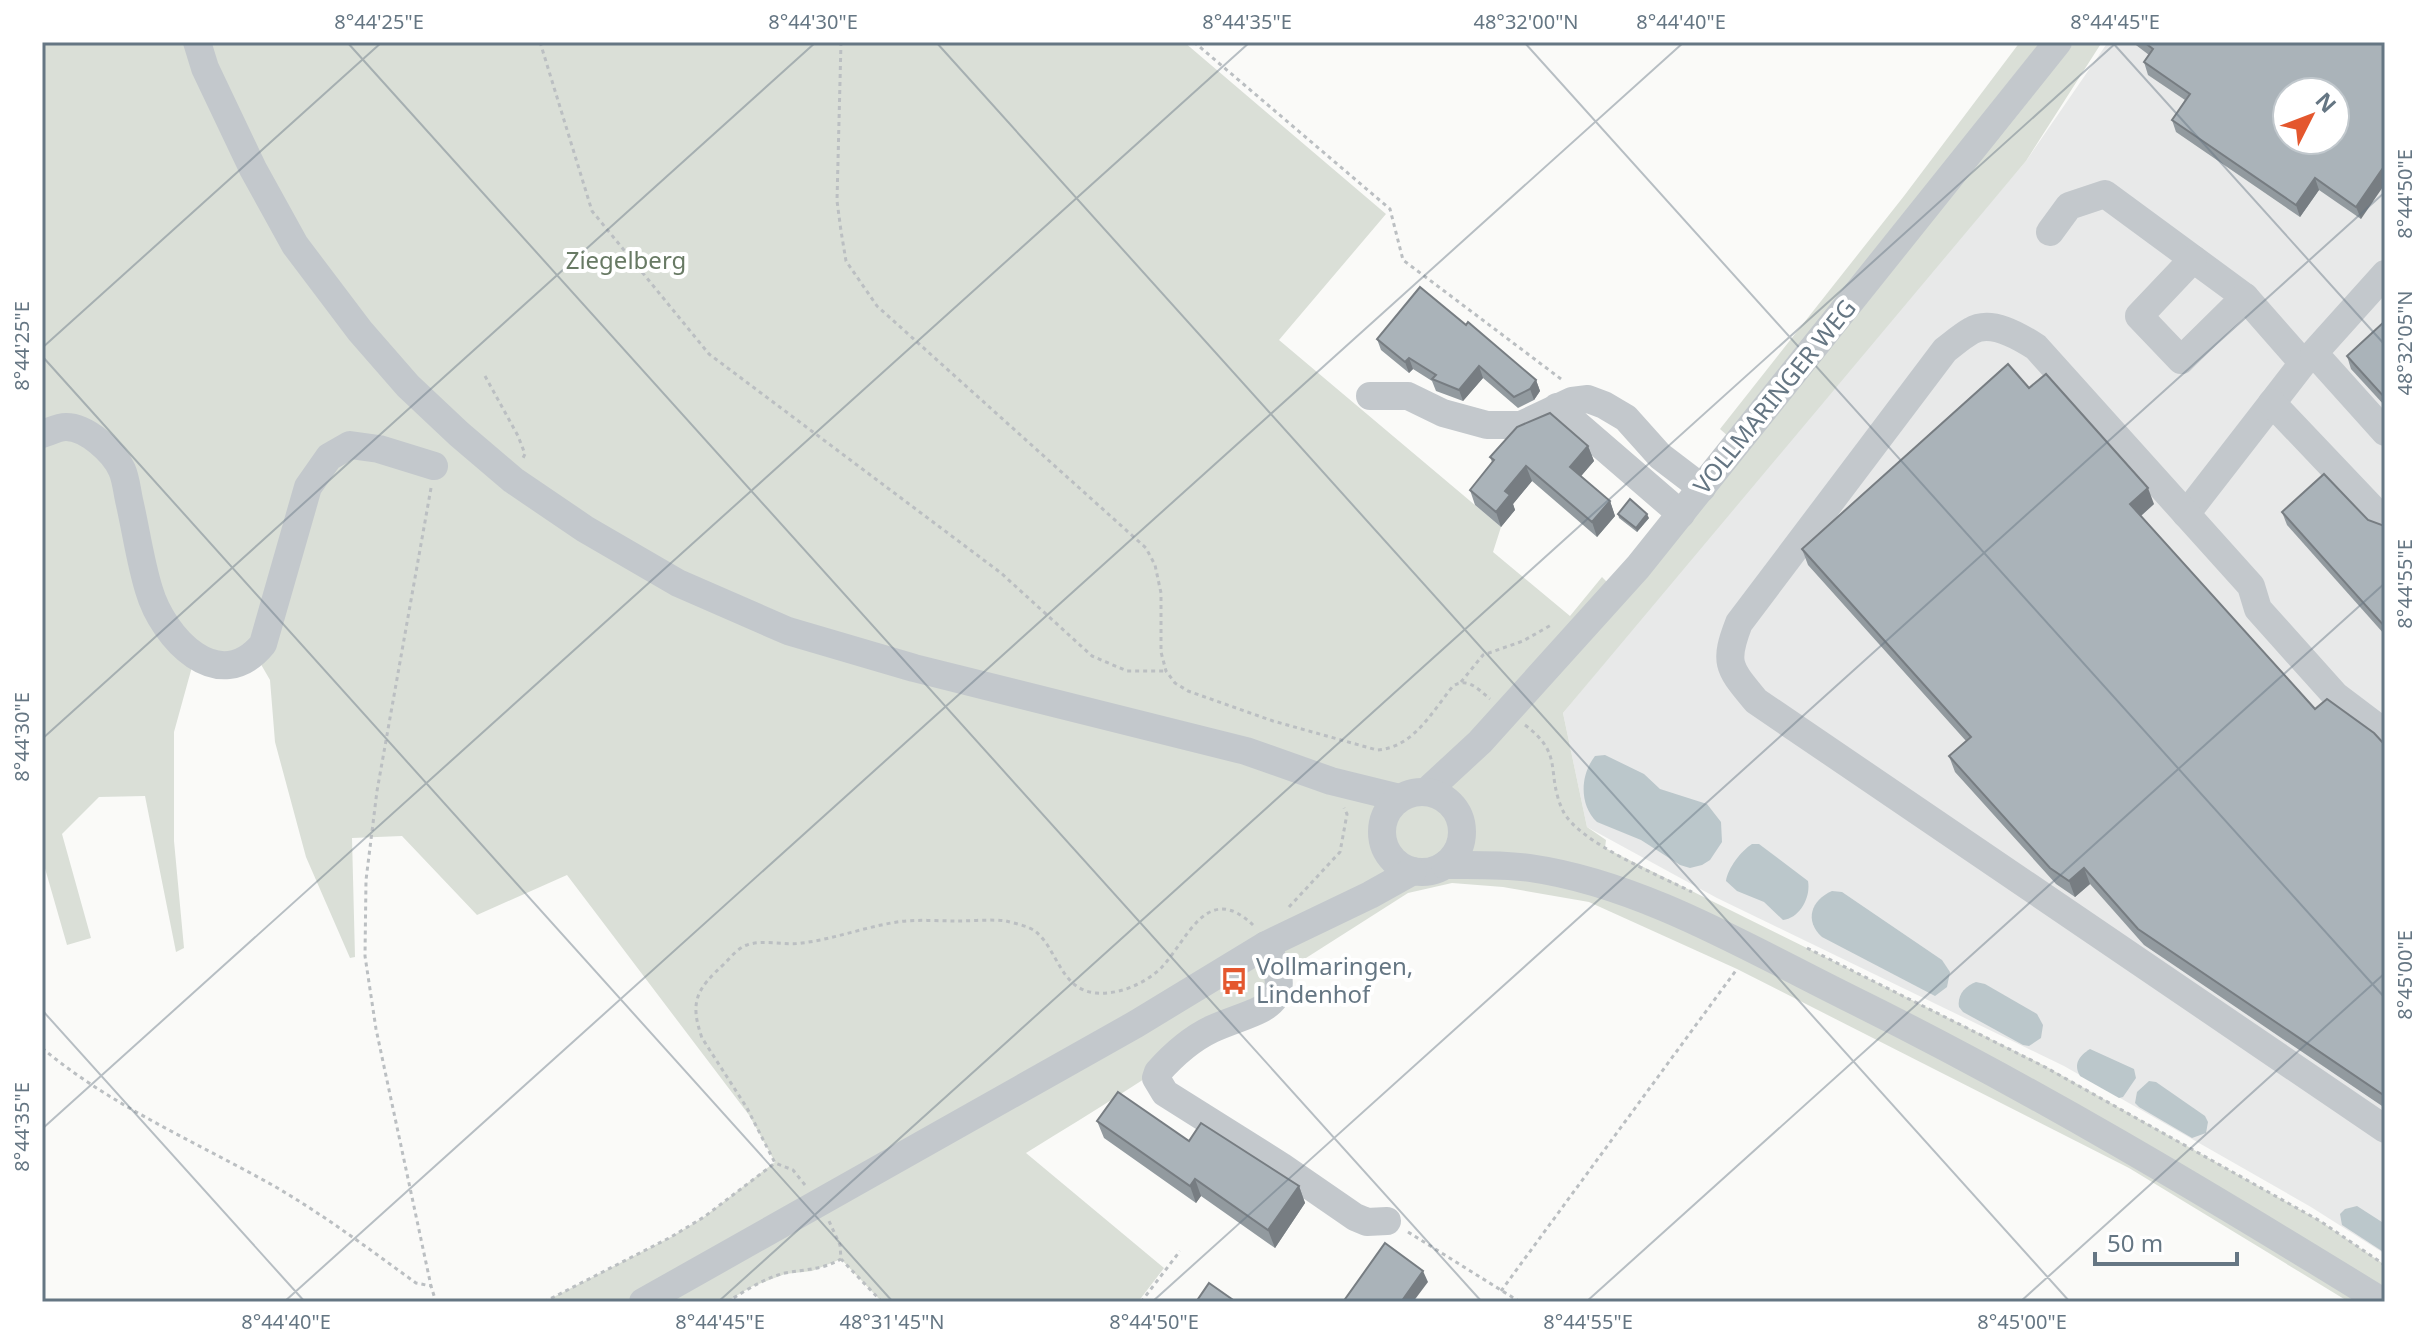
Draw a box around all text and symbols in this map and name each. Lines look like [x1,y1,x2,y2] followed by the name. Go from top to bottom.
[334,8,424,35] text: 8°44'25"E
[768,8,858,35] text: 8°44'30"E
[1202,8,1292,35] text: 8°44'35"E
[1473,8,1579,35] text: 48°32'00"N
[1636,8,1726,35] text: 8°44'40"E
[2070,8,2160,35] text: 8°44'45"E
[2271,76,2351,156] north arrow
[2309,85,2344,119] text: N
[2391,149,2418,239] text: 8°44'50"E
[566,243,686,276] park label: Ziegelberg
[2391,290,2418,396] text: 48°32'05"N
[1685,292,1863,500] street label: VOLLMARINGER WEG
[8,301,35,391] text: 8°44'25"E
[2391,539,2418,629] text: 8°44'55"E
[8,692,35,782] text: 8°44'30"E
[2391,930,2418,1020] text: 8°45'00"E
[1256,949,1413,1010] place label: Vollmaringen, Lindenhof
[1219,966,1249,996] bus stop icon: Vollmaringen, Lindenhof
[8,1082,35,1172] text: 8°44'35"E
[2095,1216,2237,1266] scale bar
[2107,1226,2163,1259] text: 50 m
[241,1308,331,1335] text: 8°44'40"E
[675,1308,765,1335] text: 8°44'45"E
[839,1308,945,1335] text: 48°31'45"N
[1109,1308,1199,1335] text: 8°44'50"E
[1543,1308,1633,1335] text: 8°44'55"E
[1977,1308,2067,1335] text: 8°45'00"E

